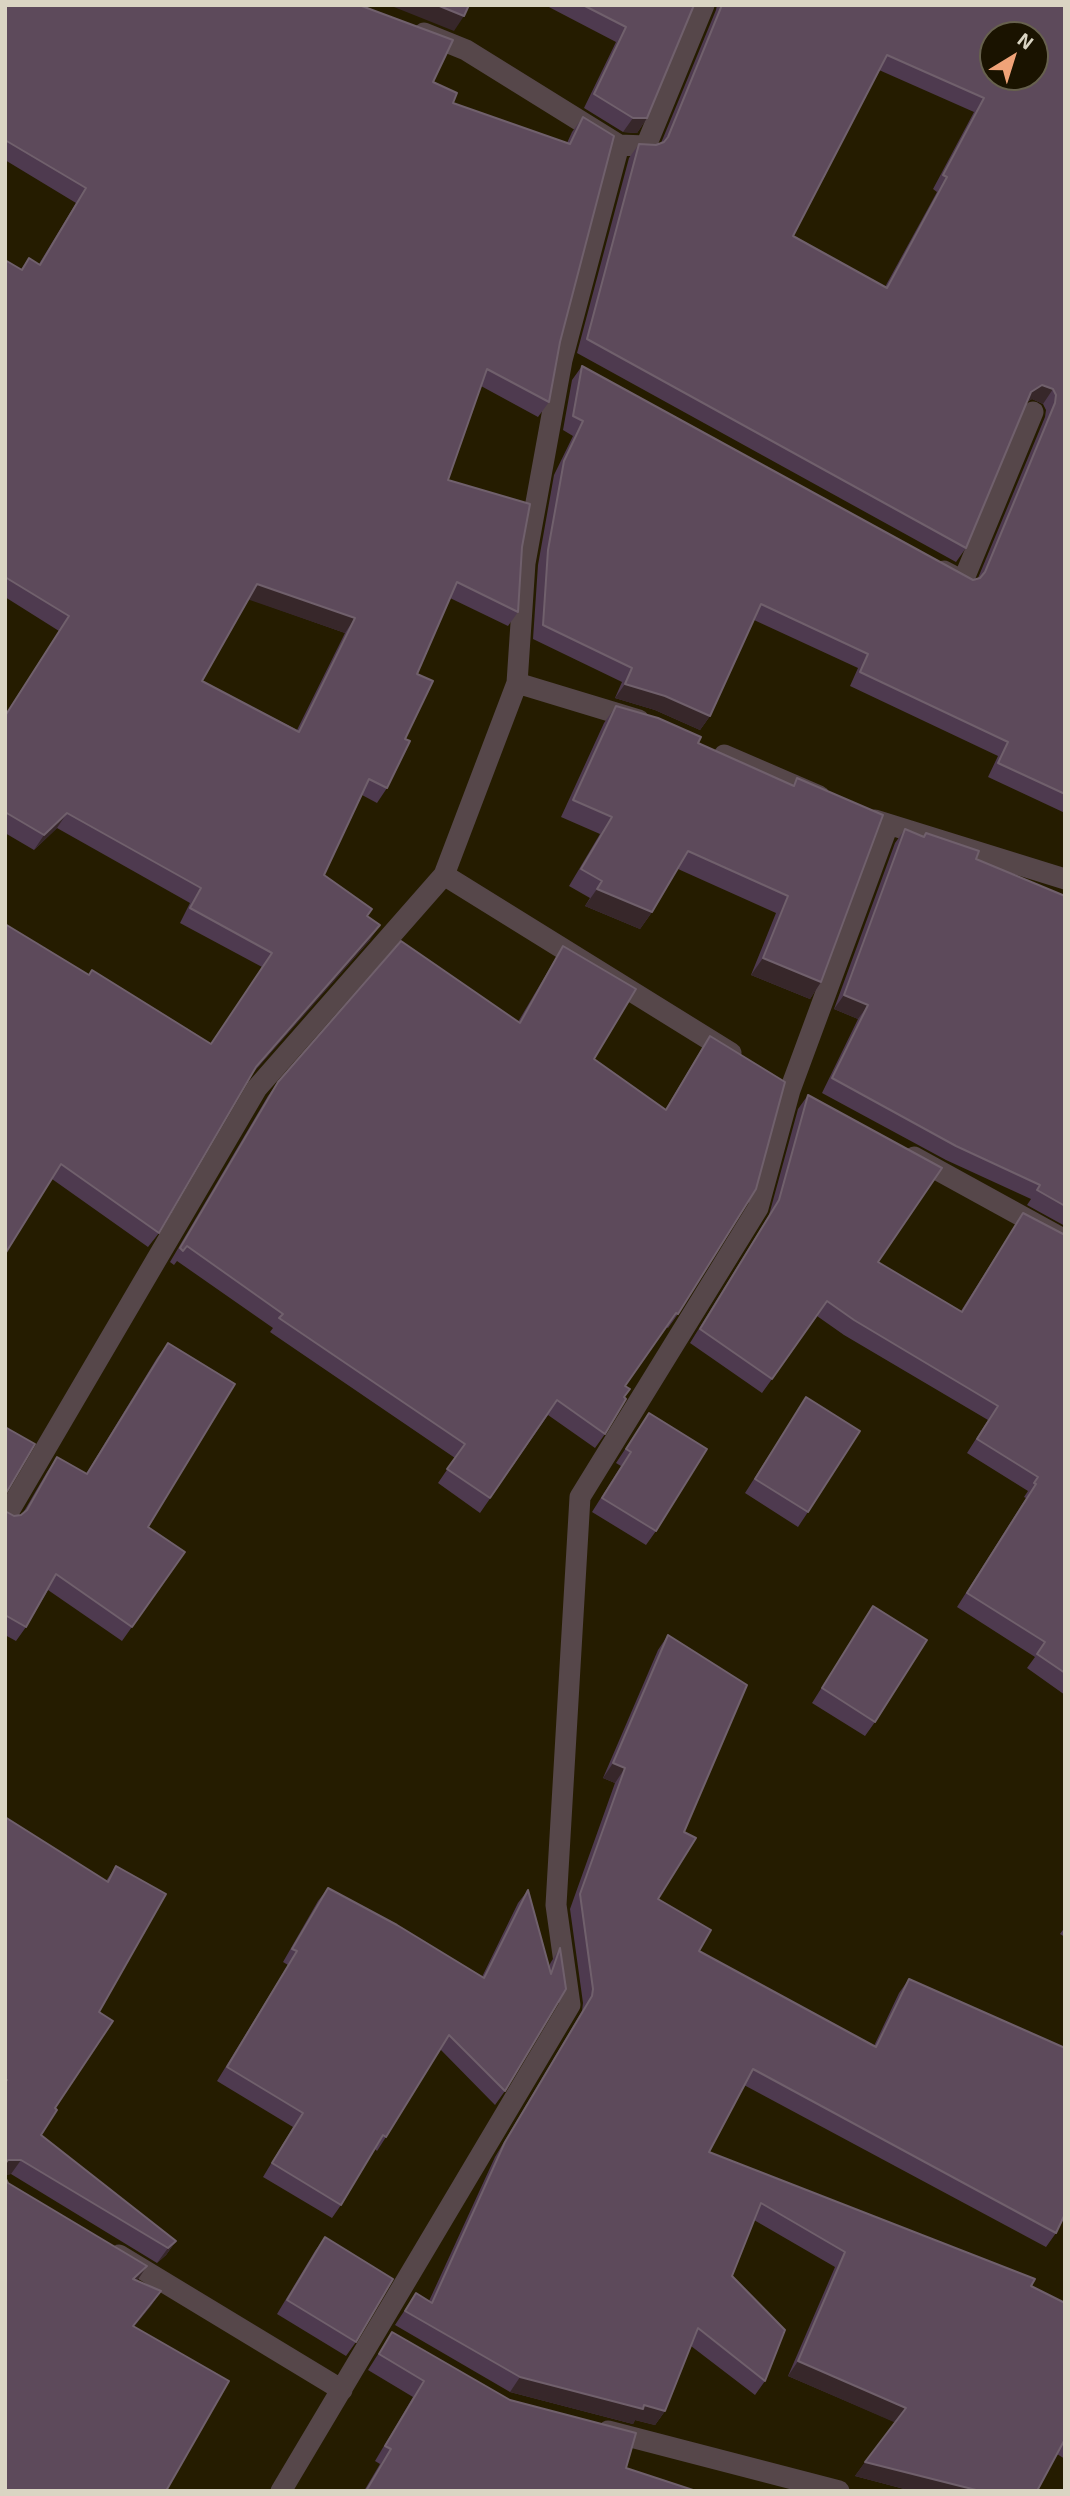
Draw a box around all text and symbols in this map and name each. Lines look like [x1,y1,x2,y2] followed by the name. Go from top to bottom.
[979,21,1049,91] north arrow
[1014,27,1038,54] text: N

